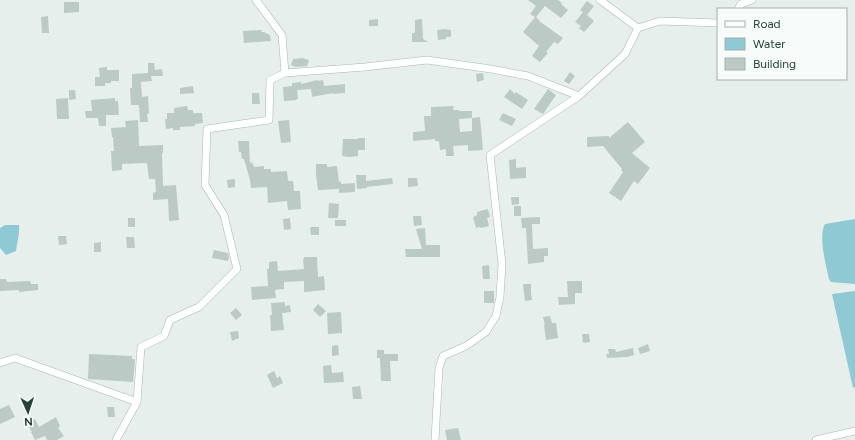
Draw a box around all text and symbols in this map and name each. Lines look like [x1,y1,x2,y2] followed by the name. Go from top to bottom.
[717,8,847,80] legend
[753,17,781,31] text: Road
[753,37,785,51] text: Water
[753,57,796,71] text: Building
[8,392,48,432] north arrow
[24,415,33,428] text: N

